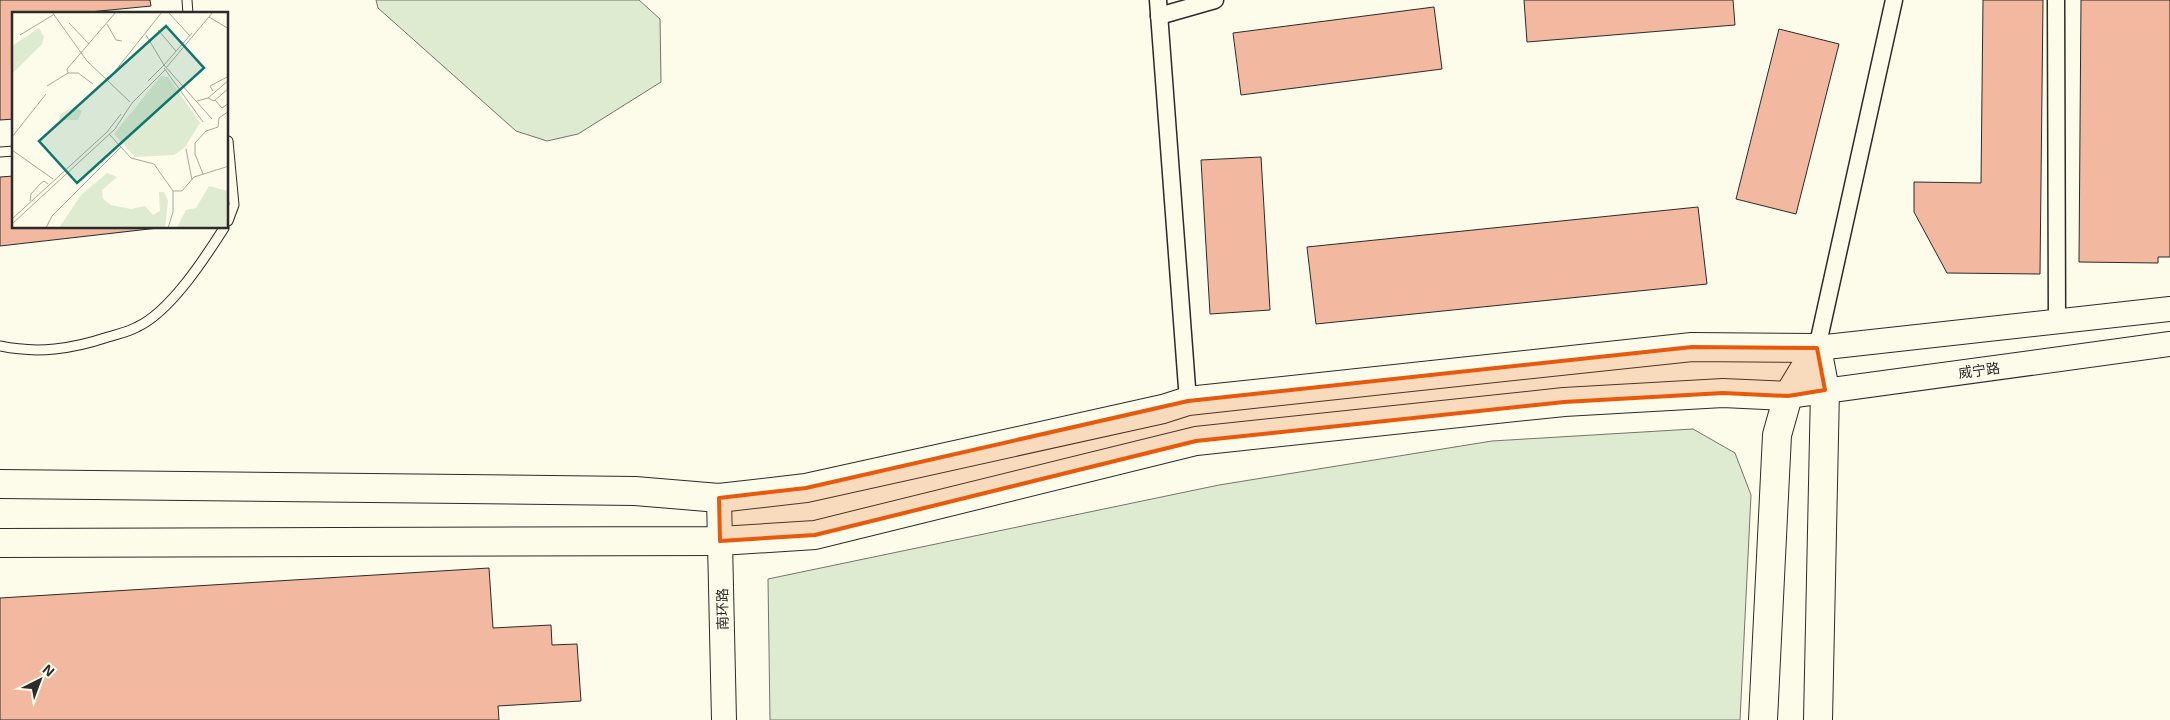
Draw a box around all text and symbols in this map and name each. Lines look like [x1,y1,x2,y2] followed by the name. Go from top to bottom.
[12,12,229,229] inset map
[1957,359,2001,381] street label: 威宁路
[713,588,731,630] street label: 南环路
[15,655,65,705] north arrow
[40,660,58,680] text: N

